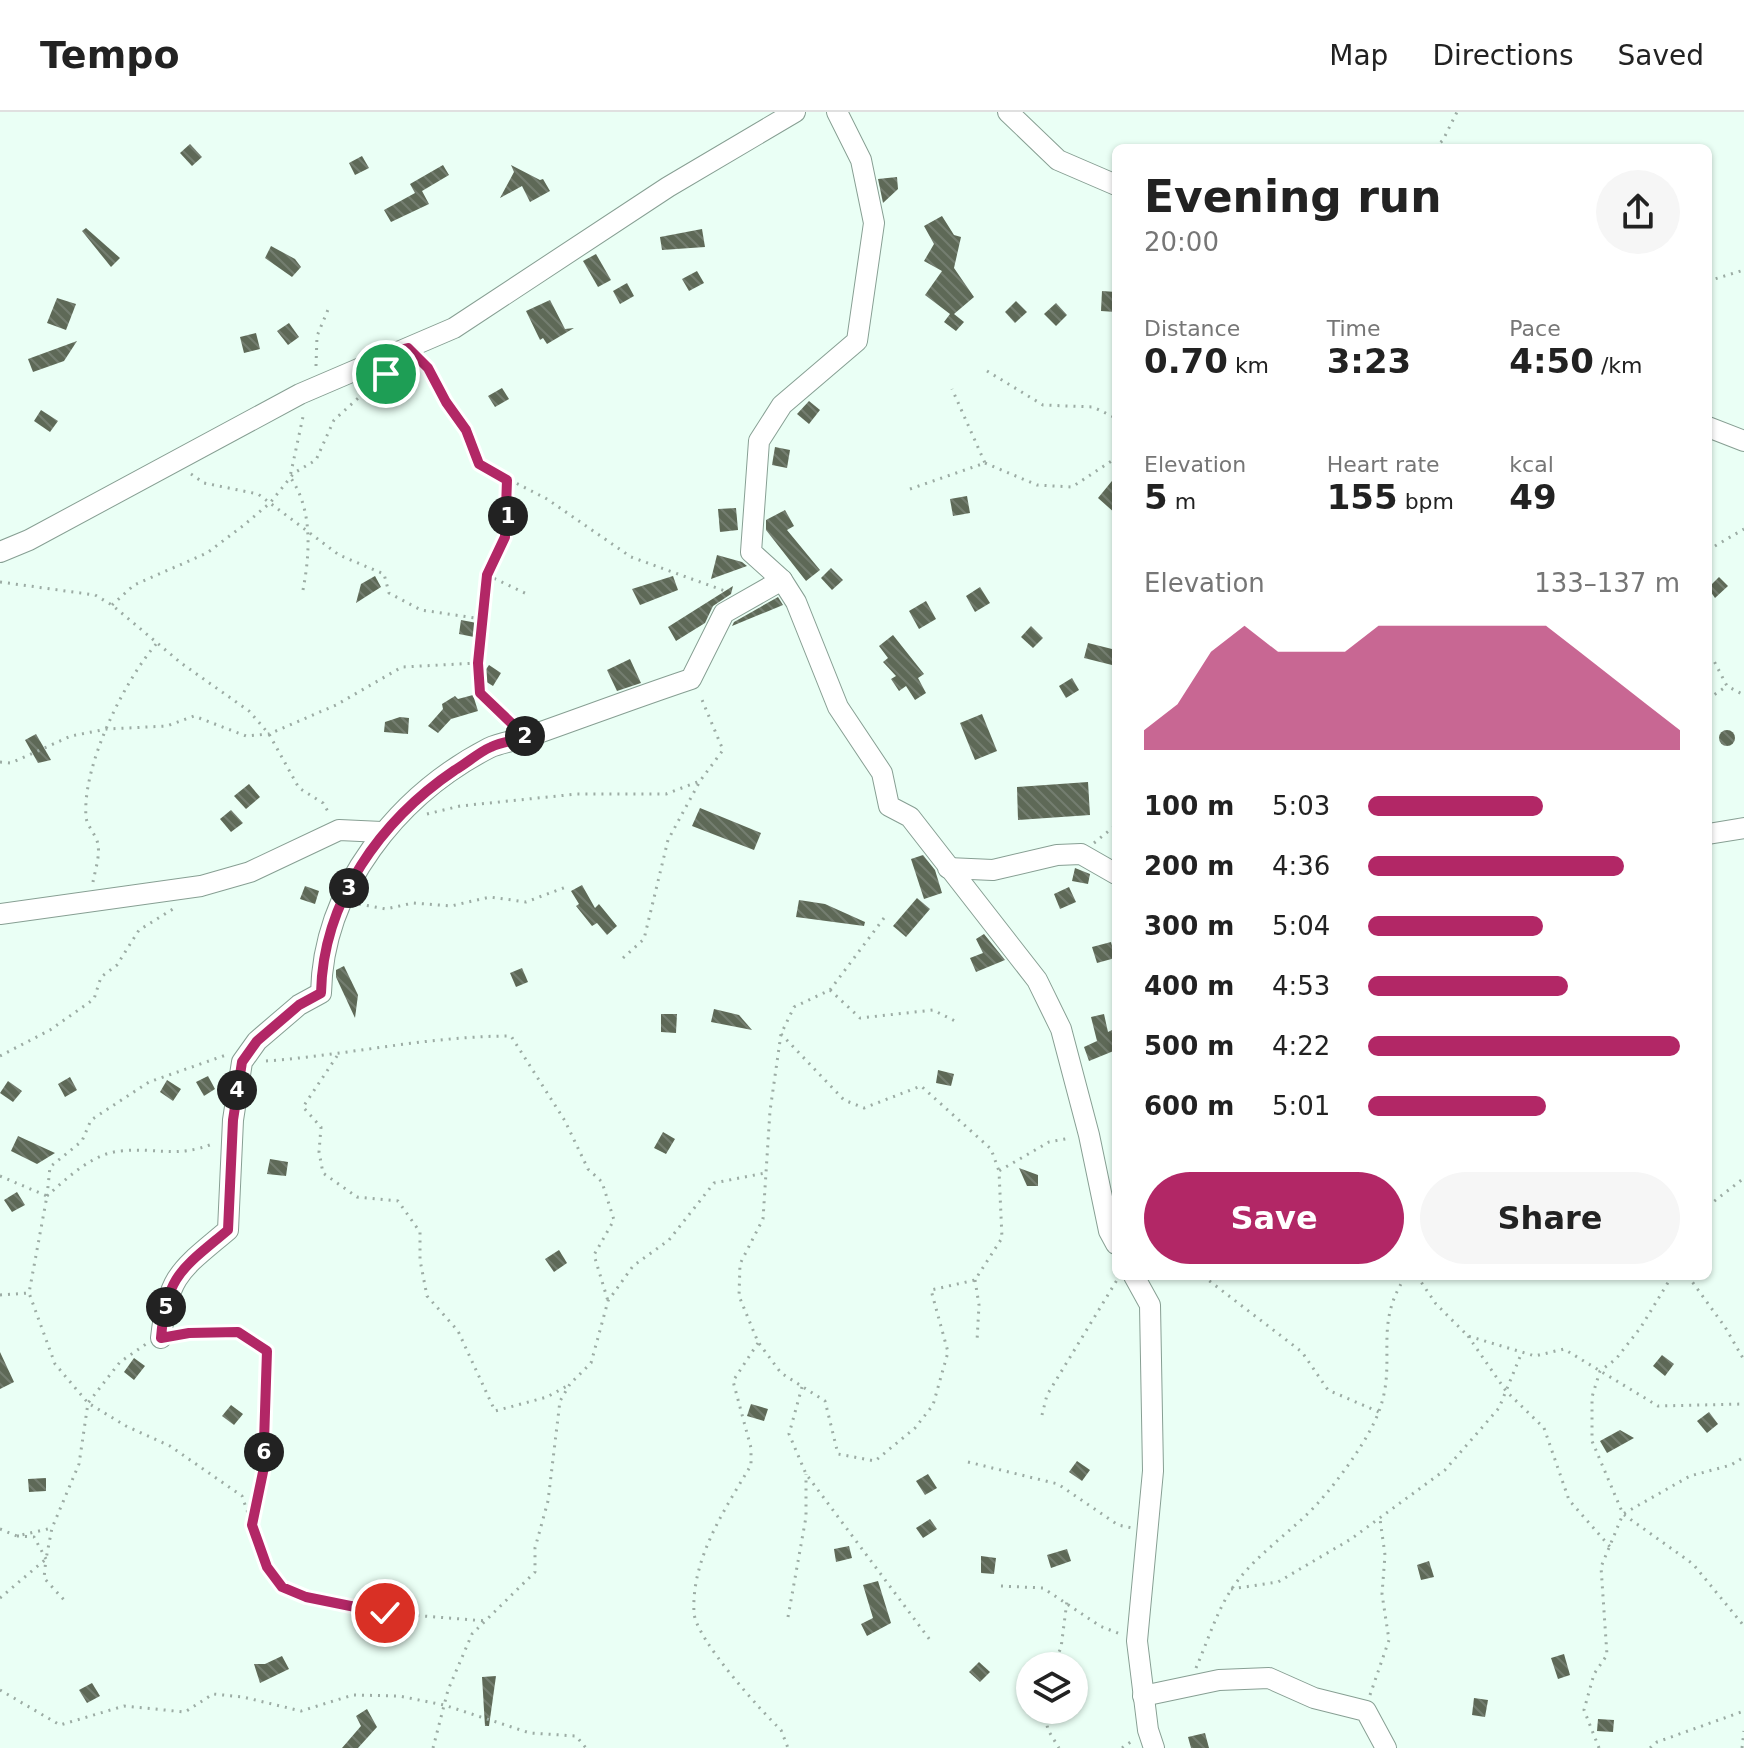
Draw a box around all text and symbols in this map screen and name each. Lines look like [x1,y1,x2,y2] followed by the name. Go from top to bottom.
[40,33,180,77] text: Tempo
[1329,39,1388,72] text: Map
[1432,39,1573,72] text: Directions
[1617,39,1704,72] text: Saved
[1596,170,1680,254] button: share
[1144,171,1441,222] text: Evening run
[1144,227,1219,257] text: 20:00
[1144,316,1240,341] text: Distance
[1327,316,1381,341] text: Time
[1509,316,1561,341] text: Pace
[352,340,420,408] pin
[1144,341,1228,381] text: 0.70
[1327,341,1411,381] text: 3:23
[1509,341,1594,381] text: 4:50
[364,352,408,396] icon: arrive
[1228,353,1269,378] text: km
[1594,353,1642,378] text: /km
[1144,452,1246,477] text: Elevation
[1327,452,1440,477] text: Heart rate
[1509,452,1554,477] text: kcal
[1144,477,1168,517] text: 5
[1327,477,1398,517] text: 155
[1509,477,1557,517] text: 49
[1168,489,1196,514] text: m
[1398,489,1454,514] text: bpm
[488,496,528,536] pin: 1
[500,503,516,528] text: 1
[1144,568,1265,598] text: Elevation
[1534,568,1680,598] text: 133–137 m
[505,716,545,756] pin: 2
[517,723,533,748] text: 2
[1144,791,1234,821] text: 100 m
[1272,791,1330,821] text: 5:03
[1144,851,1234,881] text: 200 m
[1272,851,1330,881] text: 4:36
[329,868,369,908] pin: 3
[341,875,357,900] text: 3
[1144,911,1234,941] text: 300 m
[1272,911,1330,941] text: 5:04
[1144,971,1234,1001] text: 400 m
[1272,971,1330,1001] text: 4:53
[1144,1031,1234,1061] text: 500 m
[1272,1031,1330,1061] text: 4:22
[217,1070,257,1110] pin: 4
[229,1077,245,1102] text: 4
[1144,1091,1234,1121] text: 600 m
[1272,1091,1330,1121] text: 5:01
[1144,1172,1404,1264] button: Save
[1420,1172,1680,1264] button: Share
[146,1287,186,1327] pin: 5
[158,1294,174,1319] text: 5
[244,1432,284,1472] pin: 6
[256,1439,272,1464] text: 6
[351,1579,419,1647] pin
[363,1591,407,1635] icon: check
[1016,1652,1088,1724] map controls
[1016,1652,1088,1724] button: layers

